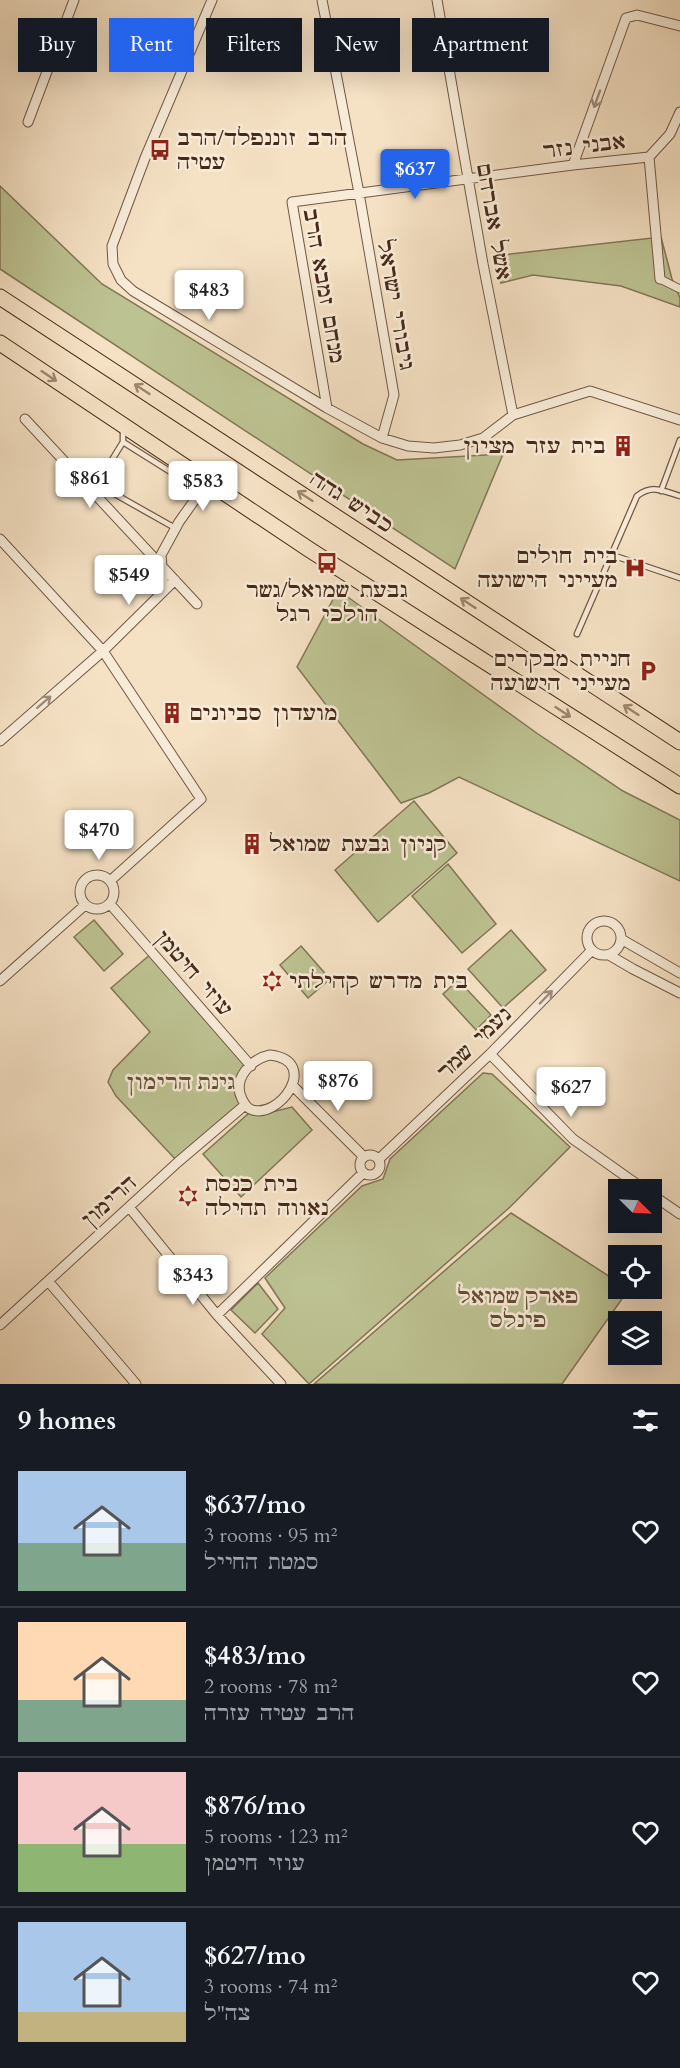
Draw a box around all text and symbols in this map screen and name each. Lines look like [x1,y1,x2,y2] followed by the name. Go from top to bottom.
[18,18,97,72] chip: Buy
[109,18,194,72] chip: Rent
[206,18,302,72] chip: Filters
[314,18,400,72] chip: New
[412,18,549,72] chip: Apartment
[590,89,601,108] one-way arrow
[177,124,347,177] place label: הרב זוננפלד/הרב עטיה
[541,127,627,166] street label: אבני נזר
[148,138,172,162] bus stop icon: הרב זוננפלד/הרב עטיה
[379,149,451,200] pin: $637
[395,155,435,182] text: $637
[469,162,518,282] street label: אשל אברהם
[296,206,351,366] street label: מנחם זמבא הרב
[370,237,421,373] street label: גיבורי ישראל
[173,270,245,321] pin: $483
[189,276,229,303] text: $483
[40,370,56,382] one-way arrow
[133,383,150,396] one-way arrow
[463,432,606,461] place label: בית עזר מציון
[611,434,635,458] building icon: בית עזר מציון
[54,458,126,509] pin: $861
[167,461,239,512] pin: $583
[70,464,110,491] text: $861
[304,465,399,540] street label: כביש גהה
[183,467,223,494] text: $583
[297,490,314,502] one-way arrow
[478,542,618,595] place label: בית חולים מעייני הישועה
[315,551,339,575] bus stop icon: גבעת שמואל/גשר הולכי רגל
[93,555,165,606] pin: $549
[623,556,647,580] hospital icon: בית חולים מעייני הישועה
[109,561,149,588] text: $549
[246,576,408,629] place label: גבעת שמואל/גשר הולכי רגל
[460,597,477,609] one-way arrow
[491,645,631,698] place label: חניית מבקרים מעייני הישועה
[636,659,660,683] parking icon: חניית מבקרים מעייני הישועה
[36,695,51,709] one-way arrow
[189,699,338,728] place label: מועדון סביונים
[160,701,184,725] building icon: מועדון סביונים
[623,704,640,716] one-way arrow
[555,706,572,719] one-way arrow
[63,810,135,861] pin: $470
[79,816,119,843] text: $470
[269,830,447,859] place label: קניון גבעת שמואל
[240,832,264,856] building icon: קניון גבעת שמואל
[148,924,239,1023] street label: עוזי חיטמן
[289,967,468,996] place label: בית מדרש קהילתי
[260,969,284,993] synagogue icon: בית מדרש קהילתי
[539,990,553,1005] one-way arrow
[431,1000,518,1086] street label: נעמי שמר
[302,1061,374,1112] pin: $876
[318,1067,358,1094] text: $876
[535,1067,607,1118] pin: $627
[126,1068,236,1097] park label: גינת הרימון
[551,1073,591,1100] text: $627
[75,1169,143,1234] street label: הרימון
[205,1170,329,1223] place label: בית כנסת נאווה תהילה
[608,1179,662,1233] north arrow
[608,1179,662,1365] map controls
[176,1184,200,1208] synagogue icon: בית כנסת נאווה תהילה
[608,1245,662,1299] button: locate
[157,1255,229,1306] pin: $343
[173,1261,213,1288] text: $343
[458,1282,578,1335] park label: פארק שמואל פינלס
[608,1311,662,1365] button: layers
[18,1403,116,1438] text: 9 homes
[629,1404,662,1437] icon: filters
[204,1487,306,1522] text: $637/mo
[66,1495,138,1567] icon: home
[629,1515,662,1548] icon: heart
[204,1522,337,1549] text: 3 rooms · 95 m²
[204,1549,319,1576] text: סמטת החייל
[204,1638,306,1673] text: $483/mo
[66,1646,138,1718] icon: home
[629,1666,662,1699] icon: heart
[204,1673,337,1700] text: 2 rooms · 78 m²
[204,1700,354,1727] text: הרב עטיה עזרה
[204,1788,306,1823] text: $876/mo
[66,1796,138,1868] icon: home
[629,1816,662,1849] icon: heart
[204,1823,348,1850] text: 5 rooms · 123 m²
[204,1850,305,1877] text: עוזי חיטמן
[204,1938,306,1973] text: $627/mo
[66,1946,138,2018] icon: home
[629,1966,662,1999] icon: heart
[204,1973,337,2000] text: 3 rooms · 74 m²
[204,2000,250,2027] text: צה"ל

